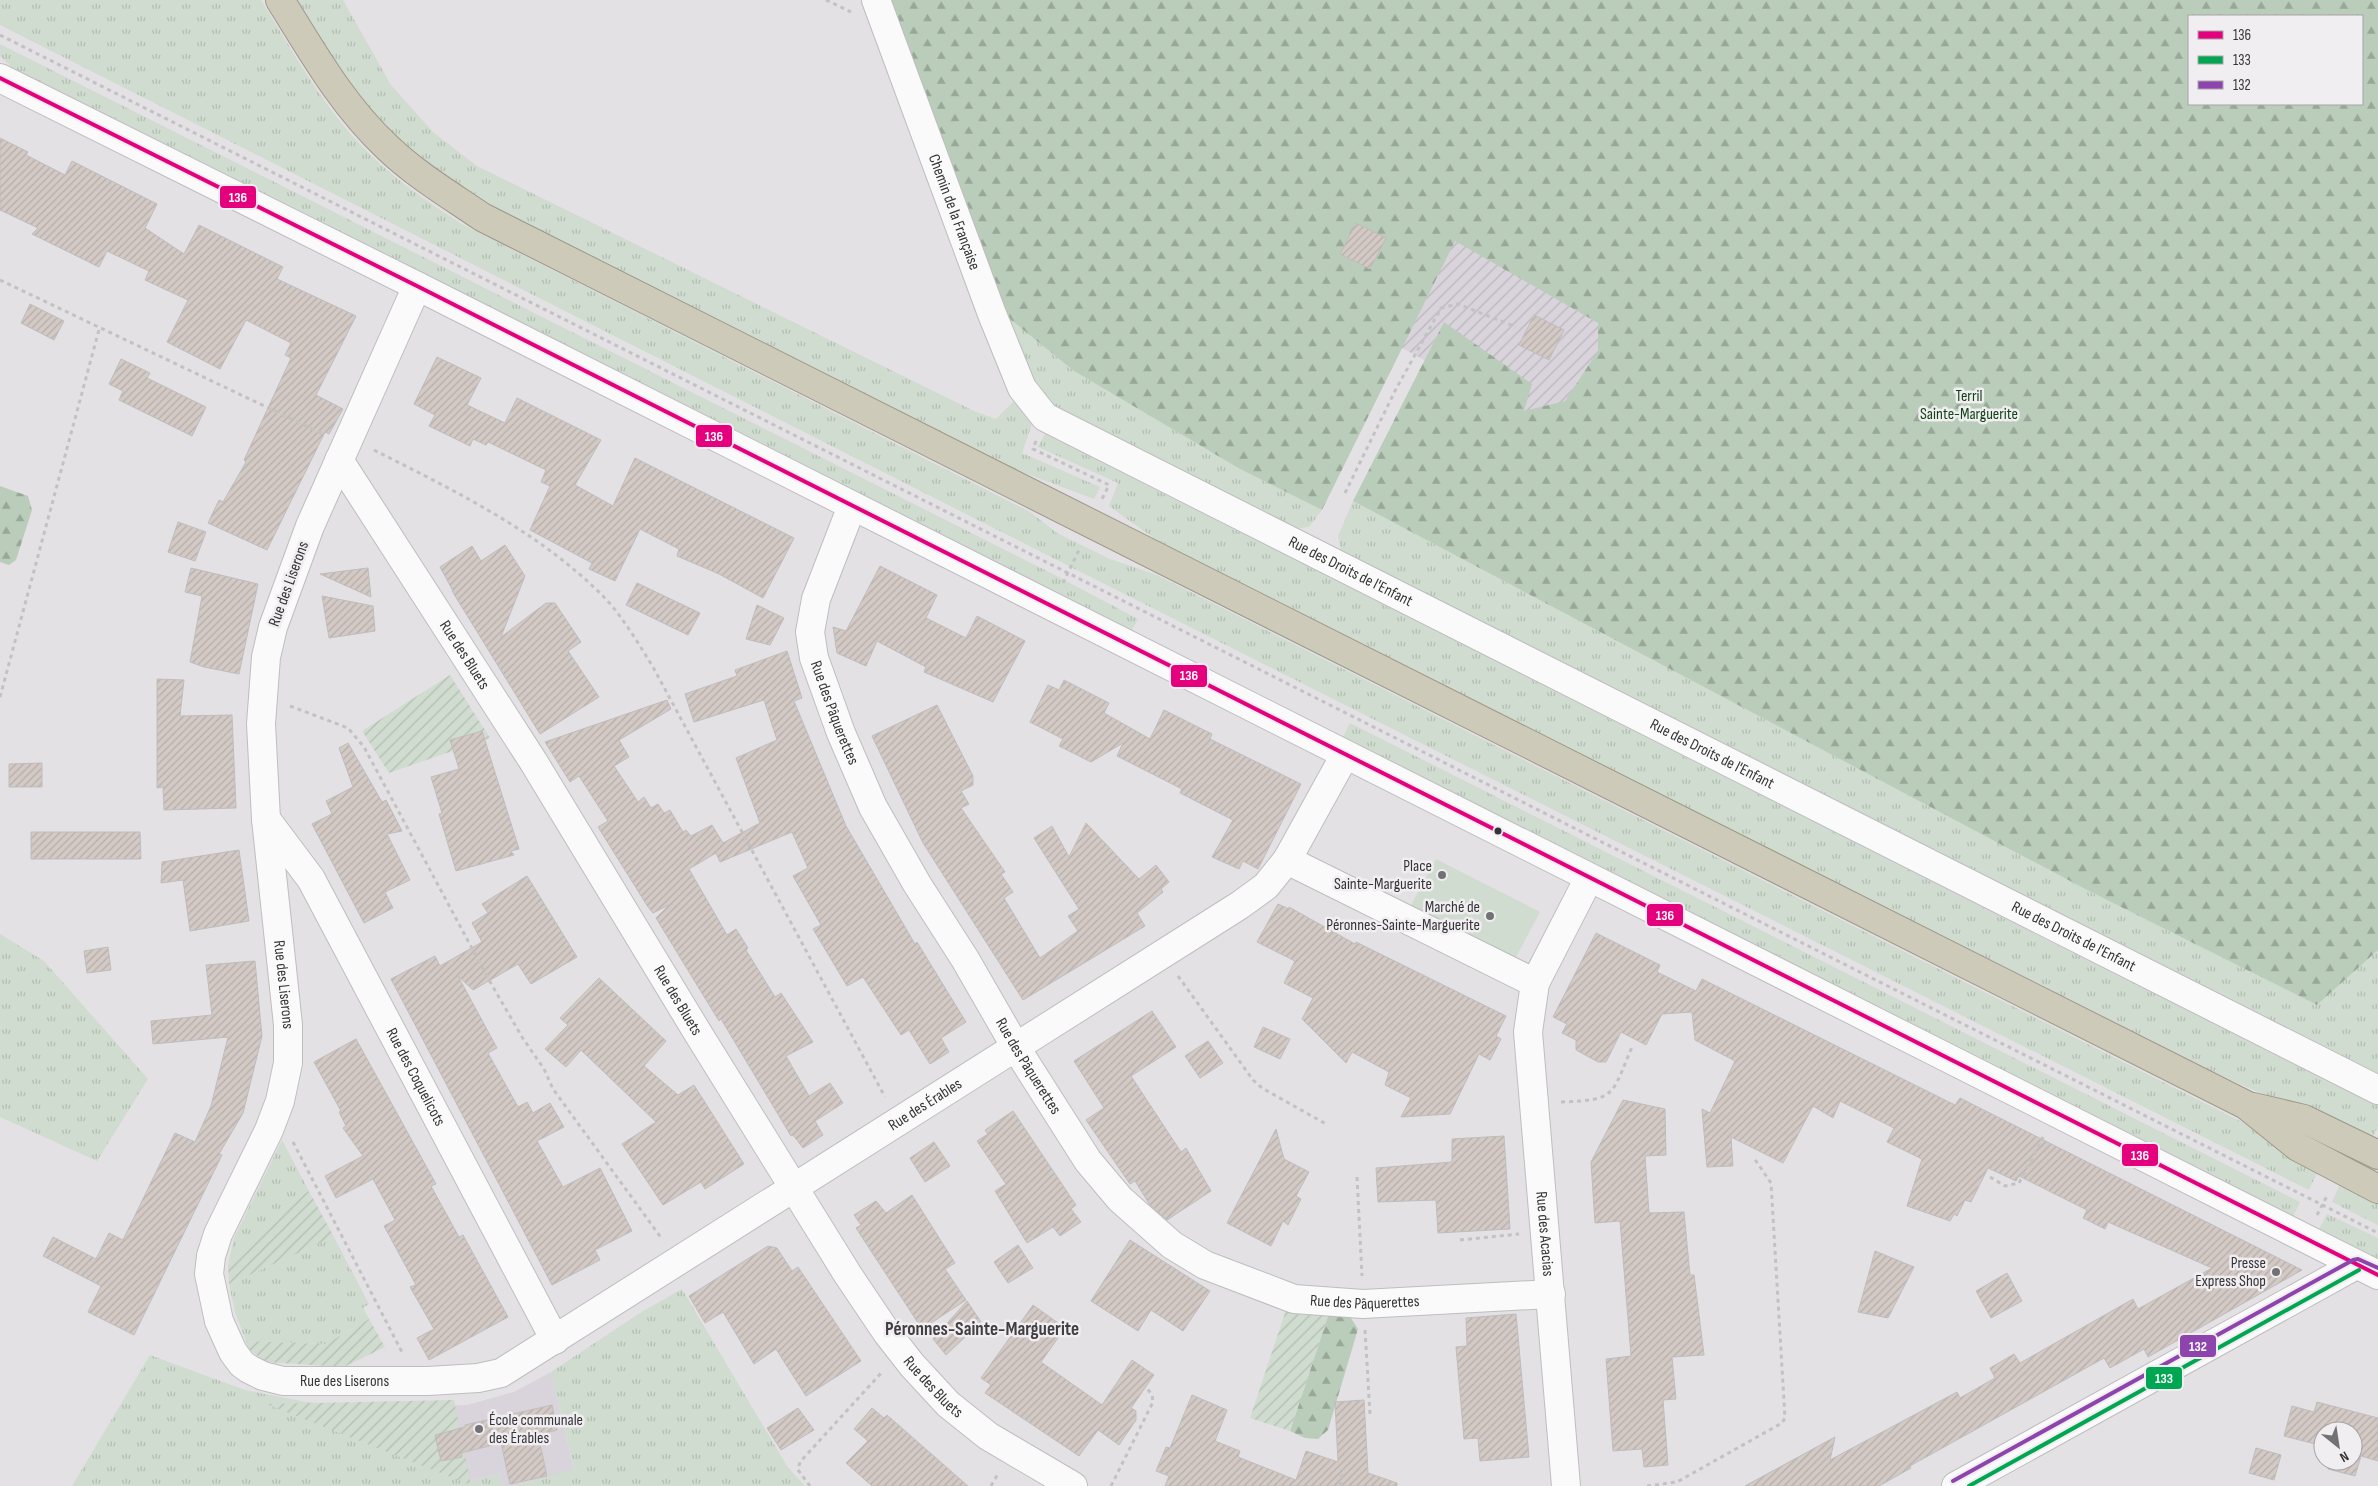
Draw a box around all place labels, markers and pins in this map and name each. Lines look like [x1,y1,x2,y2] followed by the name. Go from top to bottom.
[1493,826,1503,836] unlabelled marker
[1334,857,1432,894] place label: Place Sainte-Marguerite
[1436,869,1448,881] marker: Place Sainte-Marguerite
[1326,898,1480,935] place label: Marché de Péronnes-Sainte-Marguerite
[1484,910,1496,922] marker: Marché de Péronnes-Sainte-Marguerite
[2195,1254,2266,1291] place label: Presse Express Shop
[2270,1266,2282,1278] marker: Presse Express Shop
[489,1411,583,1448] place label: École communale des Érables
[473,1423,485,1435] marker: École communale des Érables

